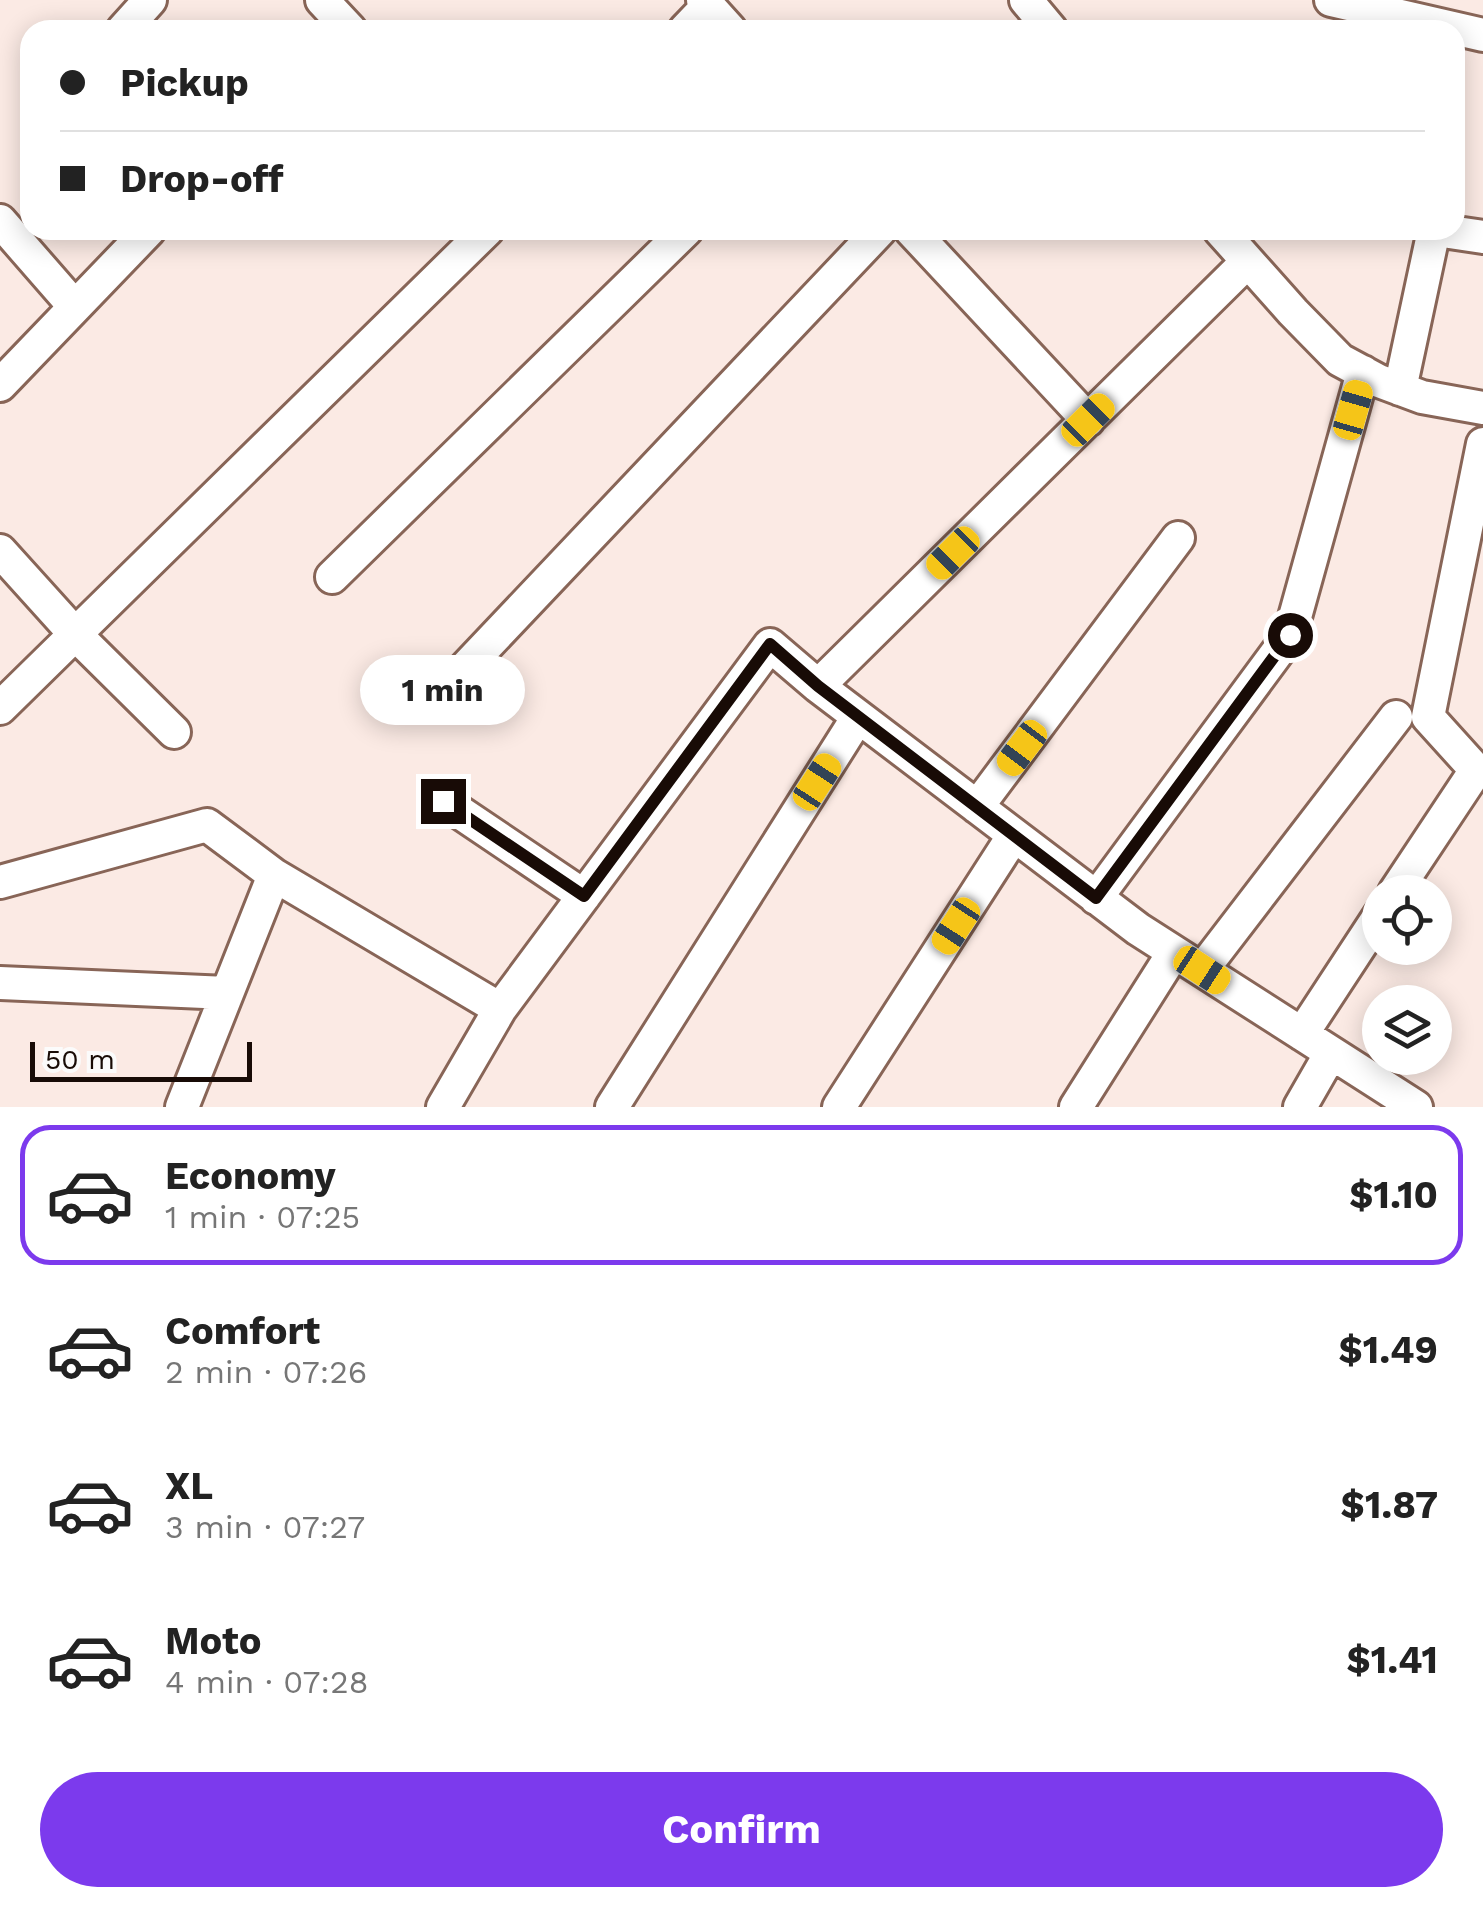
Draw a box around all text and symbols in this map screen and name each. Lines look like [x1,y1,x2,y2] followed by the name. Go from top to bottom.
[120,61,249,105] text: Pickup
[120,157,284,201] text: Drop-off
[1330,377,1376,443] car
[1056,388,1120,452] car
[921,521,985,585] car
[1268,613,1313,658] route start
[360,656,526,726] callout: 1 min
[401,671,484,709] text: 1 min
[992,715,1052,781] car
[788,749,846,815] car
[421,779,466,824] route end
[1362,875,1452,1075] map controls
[1362,875,1452,965] button: locate
[927,893,985,959] car
[1169,941,1235,999] car
[1362,985,1452,1075] button: layers
[30,1037,252,1082] scale bar
[45,1043,115,1076] text: 50 m
[45,1150,135,1240] icon: car
[165,1154,336,1198] text: Economy
[1349,1173,1438,1217] text: $1.10
[165,1198,360,1236] text: 1 min · 07:25
[45,1305,135,1395] icon: car
[165,1309,320,1353] text: Comfort
[1338,1328,1438,1372] text: $1.49
[165,1353,367,1391] text: 2 min · 07:26
[45,1460,135,1550] icon: car
[165,1464,213,1508] text: XL
[1341,1483,1438,1527] text: $1.87
[165,1508,365,1546] text: 3 min · 07:27
[45,1615,135,1705] icon: car
[165,1619,261,1663] text: Moto
[1346,1638,1438,1682] text: $1.41
[165,1663,368,1701] text: 4 min · 07:28
[40,1772,1443,1887] button: Confirm

